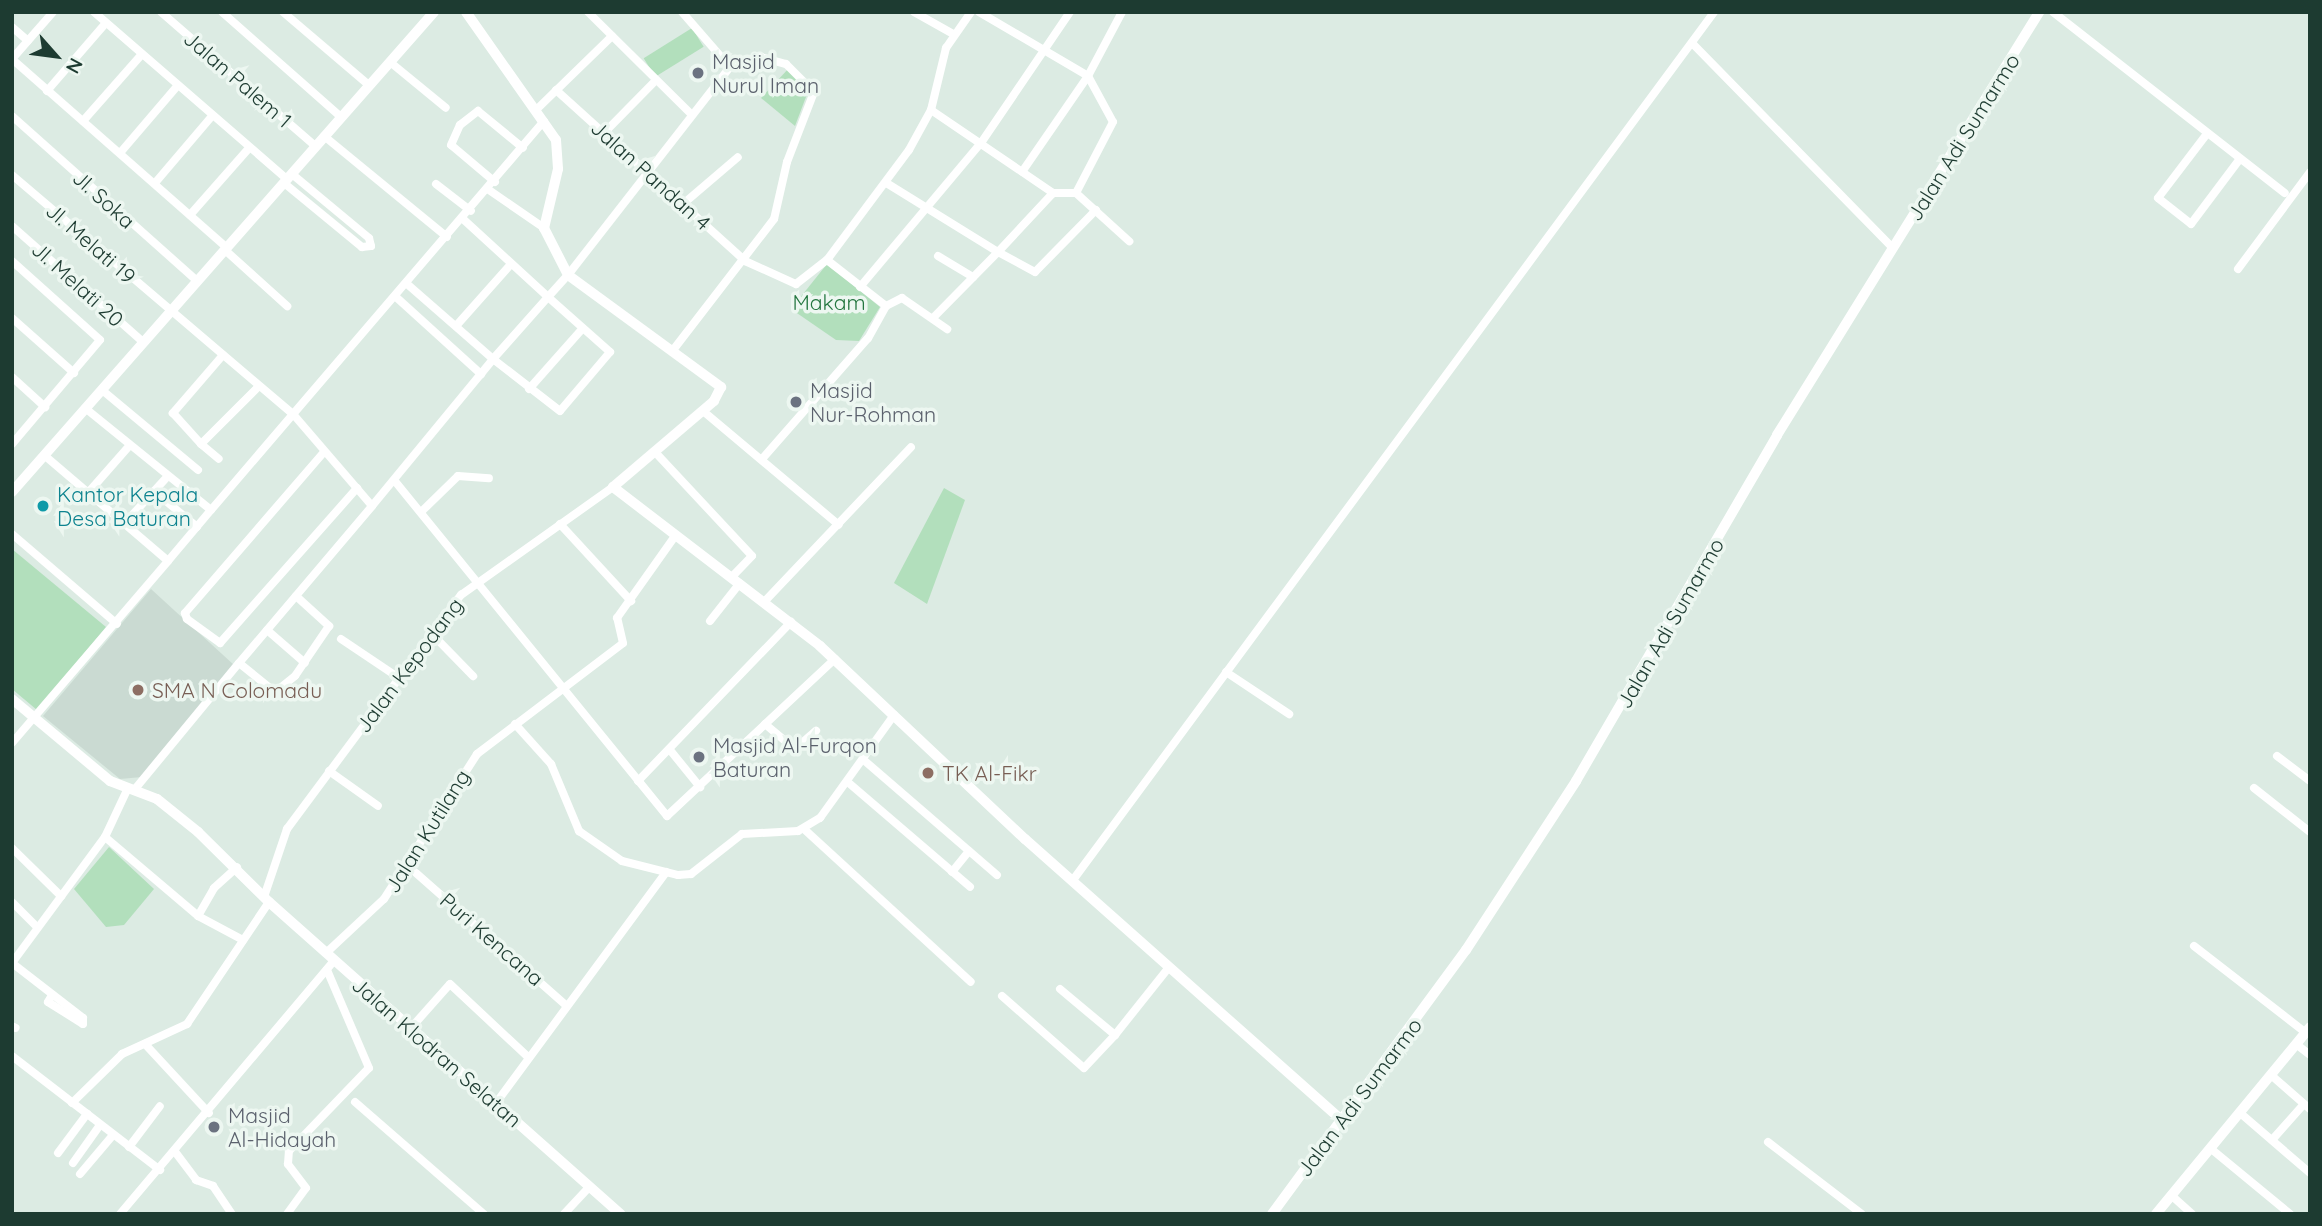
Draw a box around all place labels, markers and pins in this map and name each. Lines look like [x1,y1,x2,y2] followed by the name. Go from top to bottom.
[712,48,819,98] place label: Masjid Nurul Iman
[690,65,706,81] marker: Masjid Nurul Iman
[810,377,936,427] place label: Masjid Nur-Rohman
[788,394,804,410] marker: Masjid Nur-Rohman
[57,481,198,531] place label: Kantor Kepala Desa Baturan
[35,498,51,514] marker: Kantor Kepala Desa Baturan
[152,677,322,703] place label: SMA N Colomadu
[130,682,146,698] marker: SMA N Colomadu
[713,732,877,782] place label: Masjid Al-Furqon Baturan
[691,749,707,765] marker: Masjid Al-Furqon Baturan
[942,760,1037,786] place label: TK Al-Fikr
[920,765,936,781] marker: TK Al-Fikr
[228,1102,336,1152] place label: Masjid Al-Hidayah
[206,1119,222,1135] marker: Masjid Al-Hidayah

